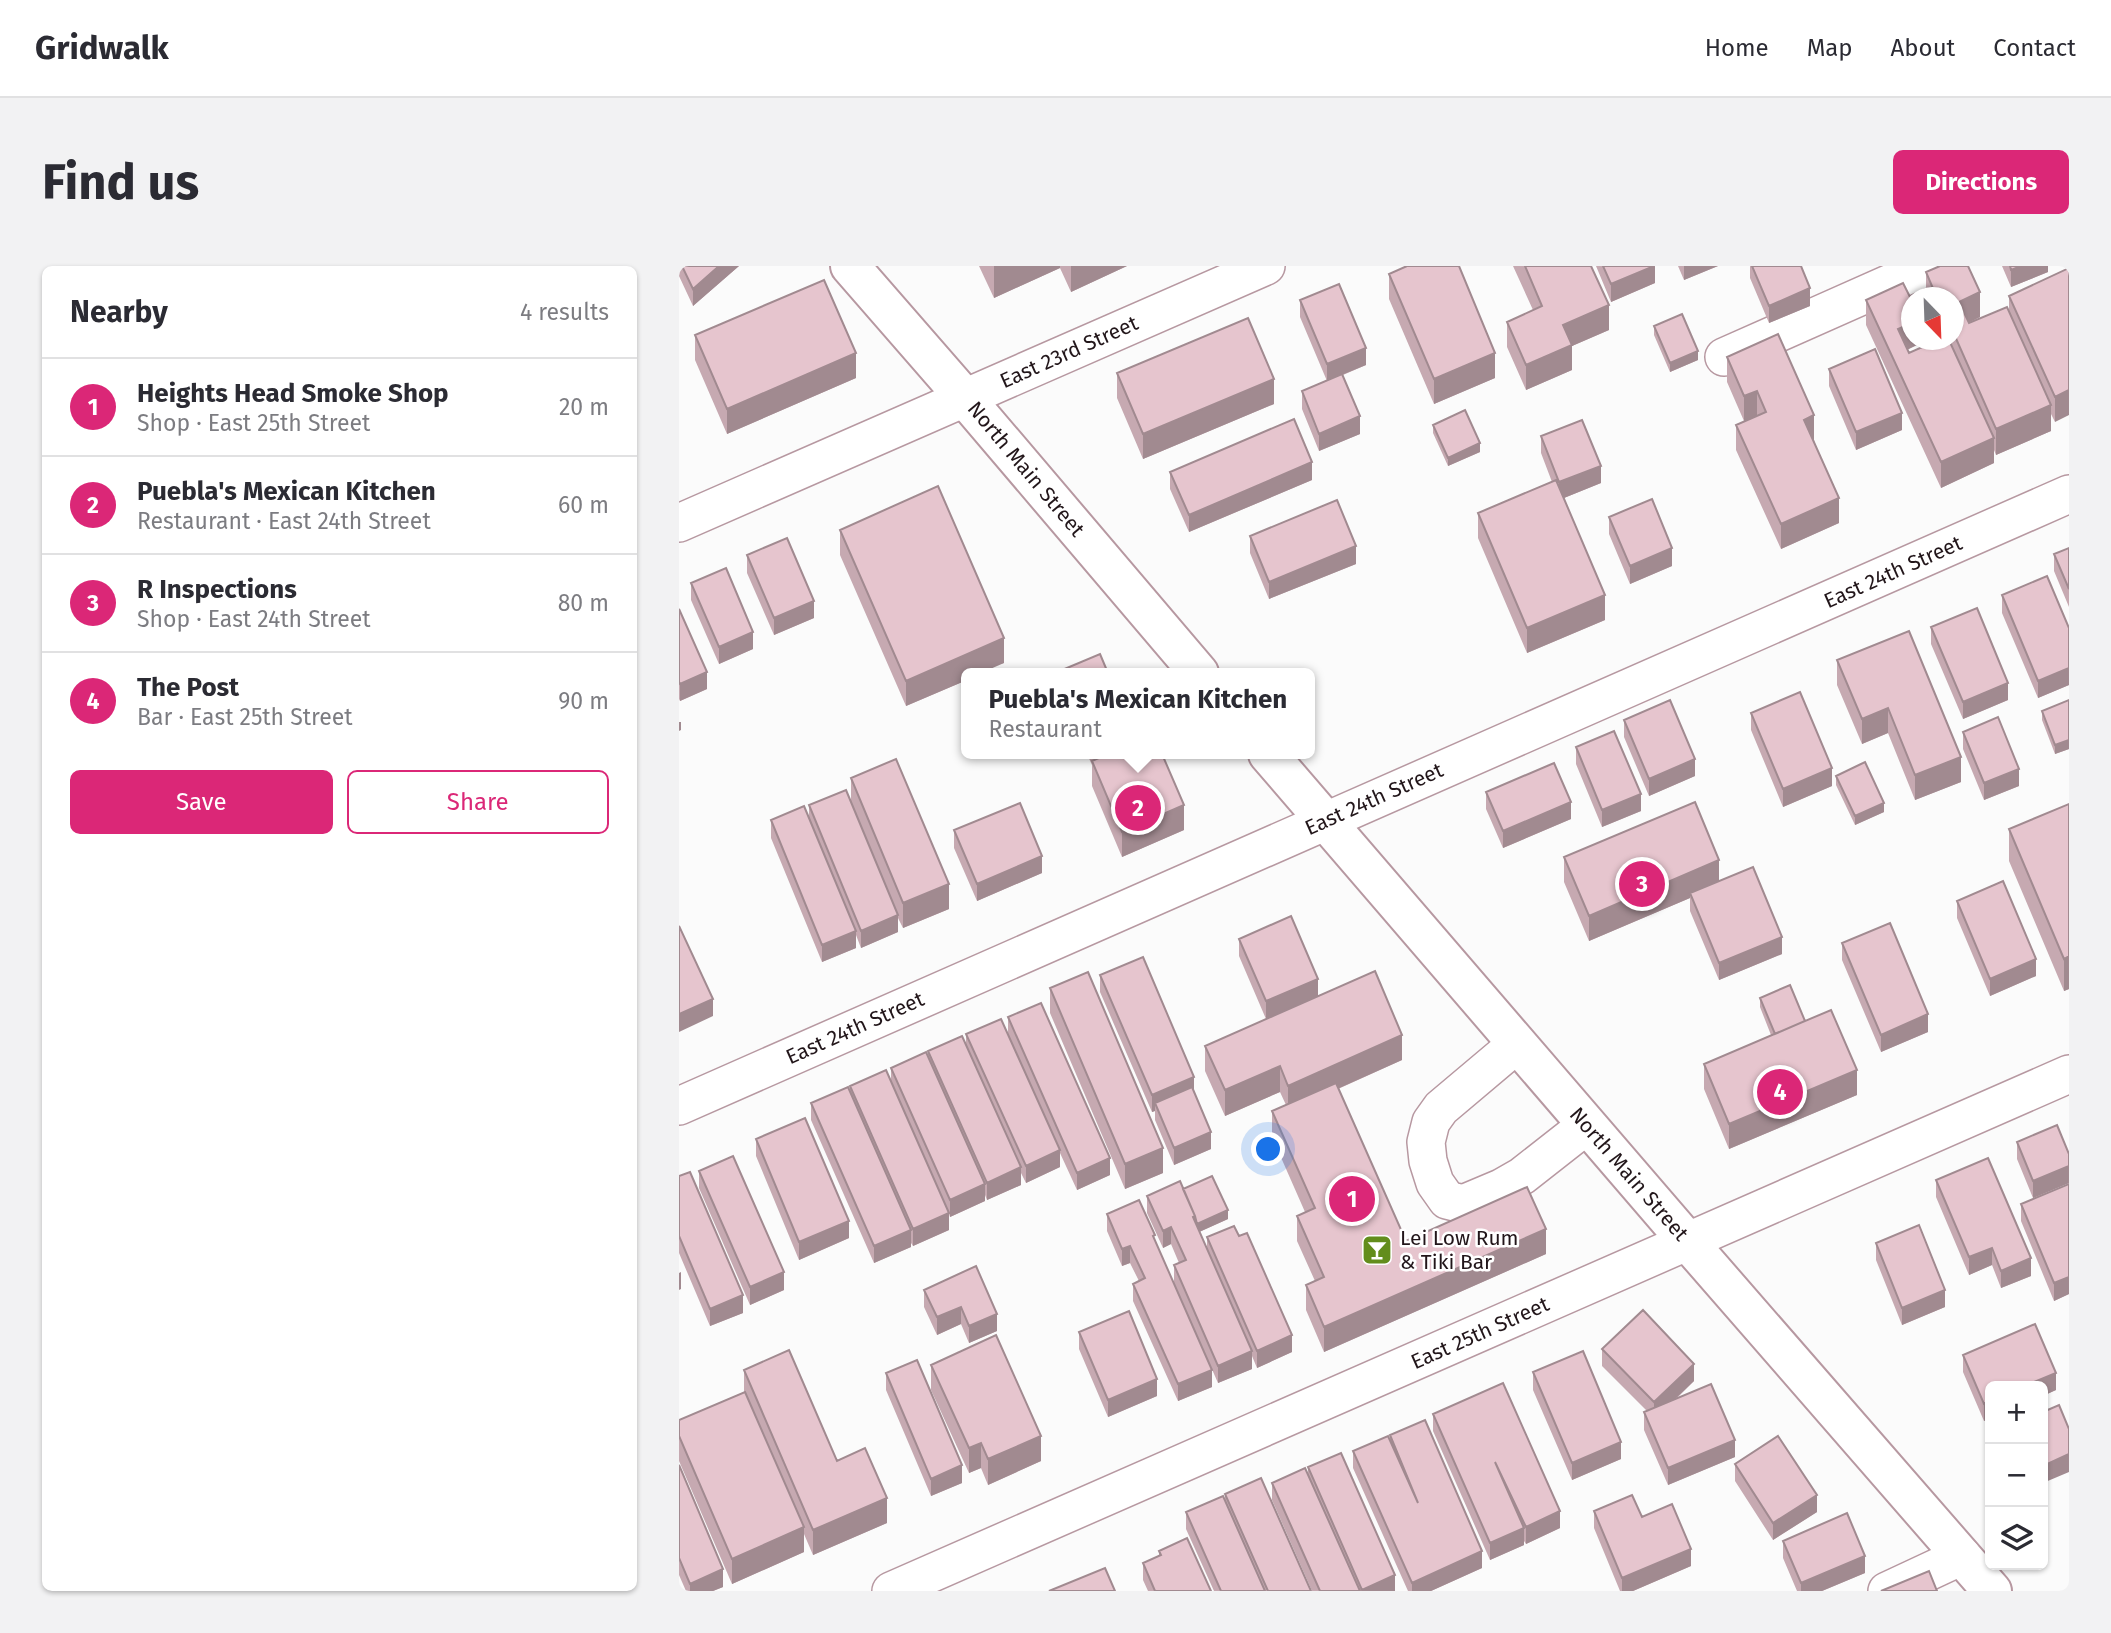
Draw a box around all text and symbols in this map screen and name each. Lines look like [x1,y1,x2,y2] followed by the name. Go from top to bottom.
[35,28,169,68] text: Gridwalk
[1705,34,1769,62] text: Home
[1807,34,1853,62] text: Map
[1891,34,1955,62] text: About
[1993,34,2076,62] text: Contact
[1893,150,2069,214] button: Directions
[42,153,199,212] text: Find us
[1901,287,1964,350] north arrow
[70,294,168,330] text: Nearby
[520,298,609,326] text: 4 results
[996,310,1142,394] street label: East 23rd Street
[137,378,449,409] text: Heights Head Smoke Shop
[88,393,98,421] text: 1
[559,393,609,421] text: 20 m
[962,396,1090,542] street label: North Main Street
[137,409,370,437] text: Shop · East 25th Street
[137,476,436,507] text: Puebla's Mexican Kitchen
[87,491,99,519] text: 2
[558,491,609,519] text: 60 m
[137,507,431,535] text: Restaurant · East 24th Street
[1820,530,1967,614] street label: East 24th Street
[137,574,297,605] text: R Inspections
[87,589,99,617] text: 3
[558,589,609,617] text: 80 m
[137,605,371,633] text: Shop · East 24th Street
[961,668,1315,759] popup
[137,672,239,703] text: The Post
[989,684,1287,715] text: Puebla's Mexican Kitchen
[87,687,100,715] text: 4
[558,687,609,715] text: 90 m
[137,703,353,731] text: Bar · East 25th Street
[989,715,1102,743] text: Restaurant
[1301,757,1448,841] street label: East 24th Street
[70,770,333,834] button: Save
[347,770,609,834] button: Share
[1115,782,1161,834] pin: 2
[1619,858,1665,910] pin: 3
[782,986,929,1070] street label: East 24th Street
[1757,1066,1803,1118] pin: 4
[1564,1102,1694,1246] street label: North Main Street
[1251,1132,1285,1166] your location
[1329,1173,1375,1225] pin: 1
[1400,1225,1519,1275] place label: Lei Low Rum & Tiki Bar
[1360,1233,1394,1267] bar icon: Lei Low Rum & Tiki Bar
[1407,1291,1553,1375] street label: East 25th Street
[1985,1381,2048,1570] map controls
[1985,1381,2048,1444] button: +
[1985,1444,2048,1507] button: −
[1985,1507,2048,1570] button: layers

